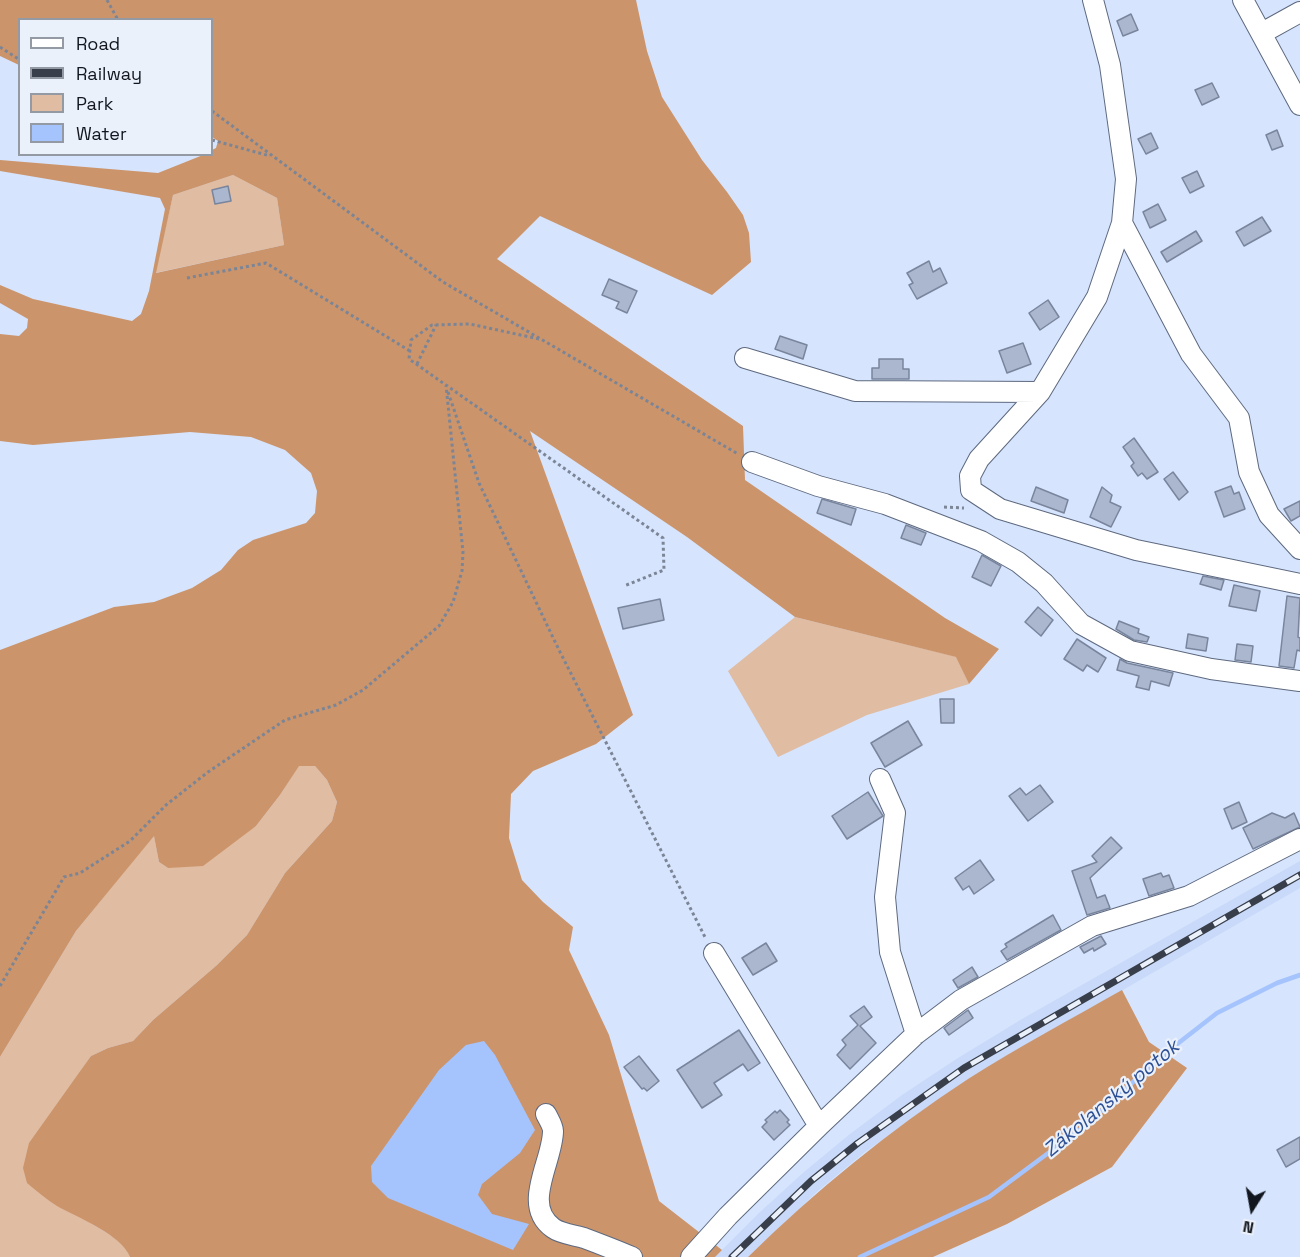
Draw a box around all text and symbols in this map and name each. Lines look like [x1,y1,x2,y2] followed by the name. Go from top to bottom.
[18,18,213,156] legend
[76,32,120,55] text: Road
[76,62,142,85] text: Railway
[76,92,113,115] text: Park
[76,122,127,145] text: Water
[1039,1035,1185,1163] water label: Zákolanský potok
[1222,1179,1282,1239] north arrow
[1241,1216,1256,1238] text: N

